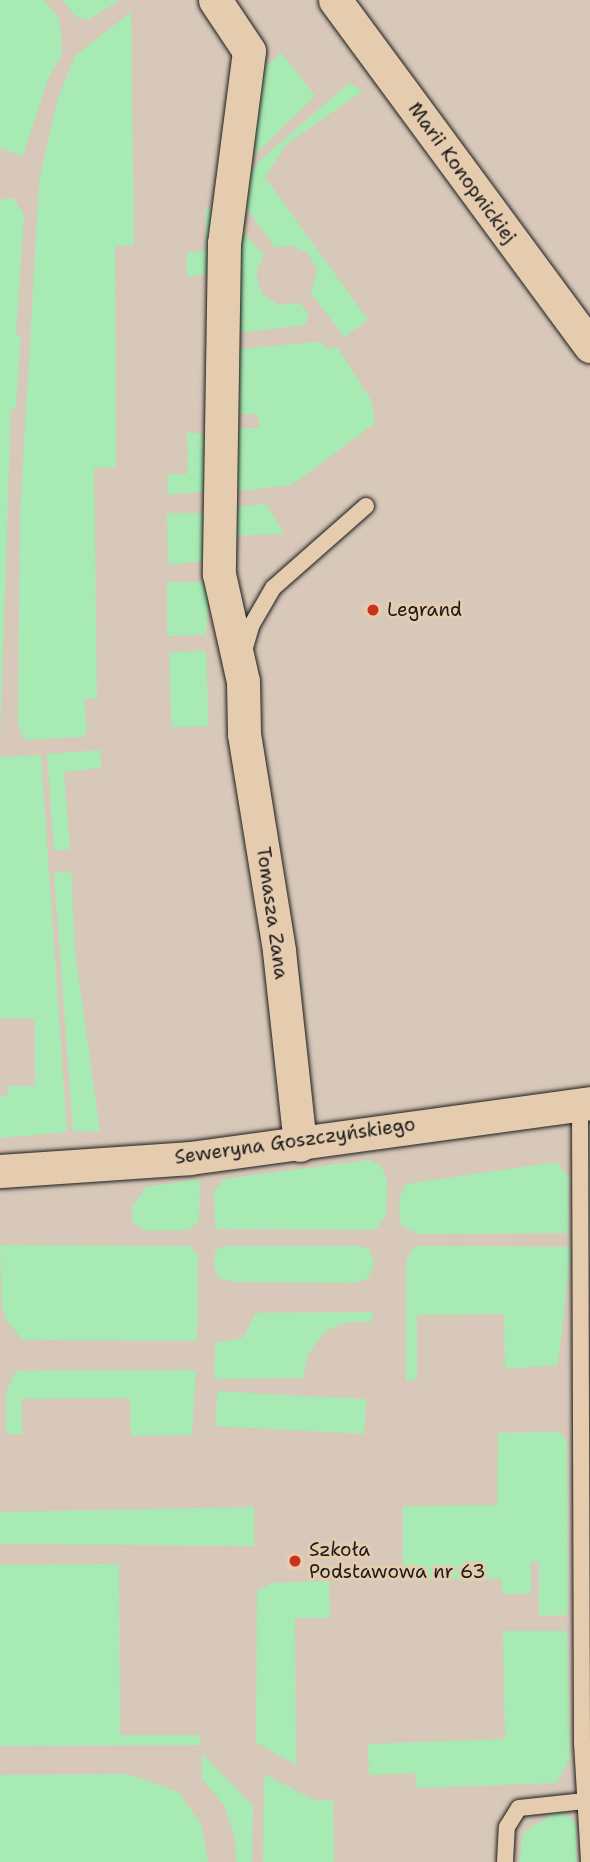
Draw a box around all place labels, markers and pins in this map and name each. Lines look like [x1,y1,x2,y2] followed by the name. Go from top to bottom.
[387,599,462,621] place label: Legrand
[365,602,381,618] marker: Legrand
[309,1539,485,1583] place label: Szkoła Podstawowa nr 63
[287,1553,303,1569] marker: Szkoła Podstawowa nr 63

